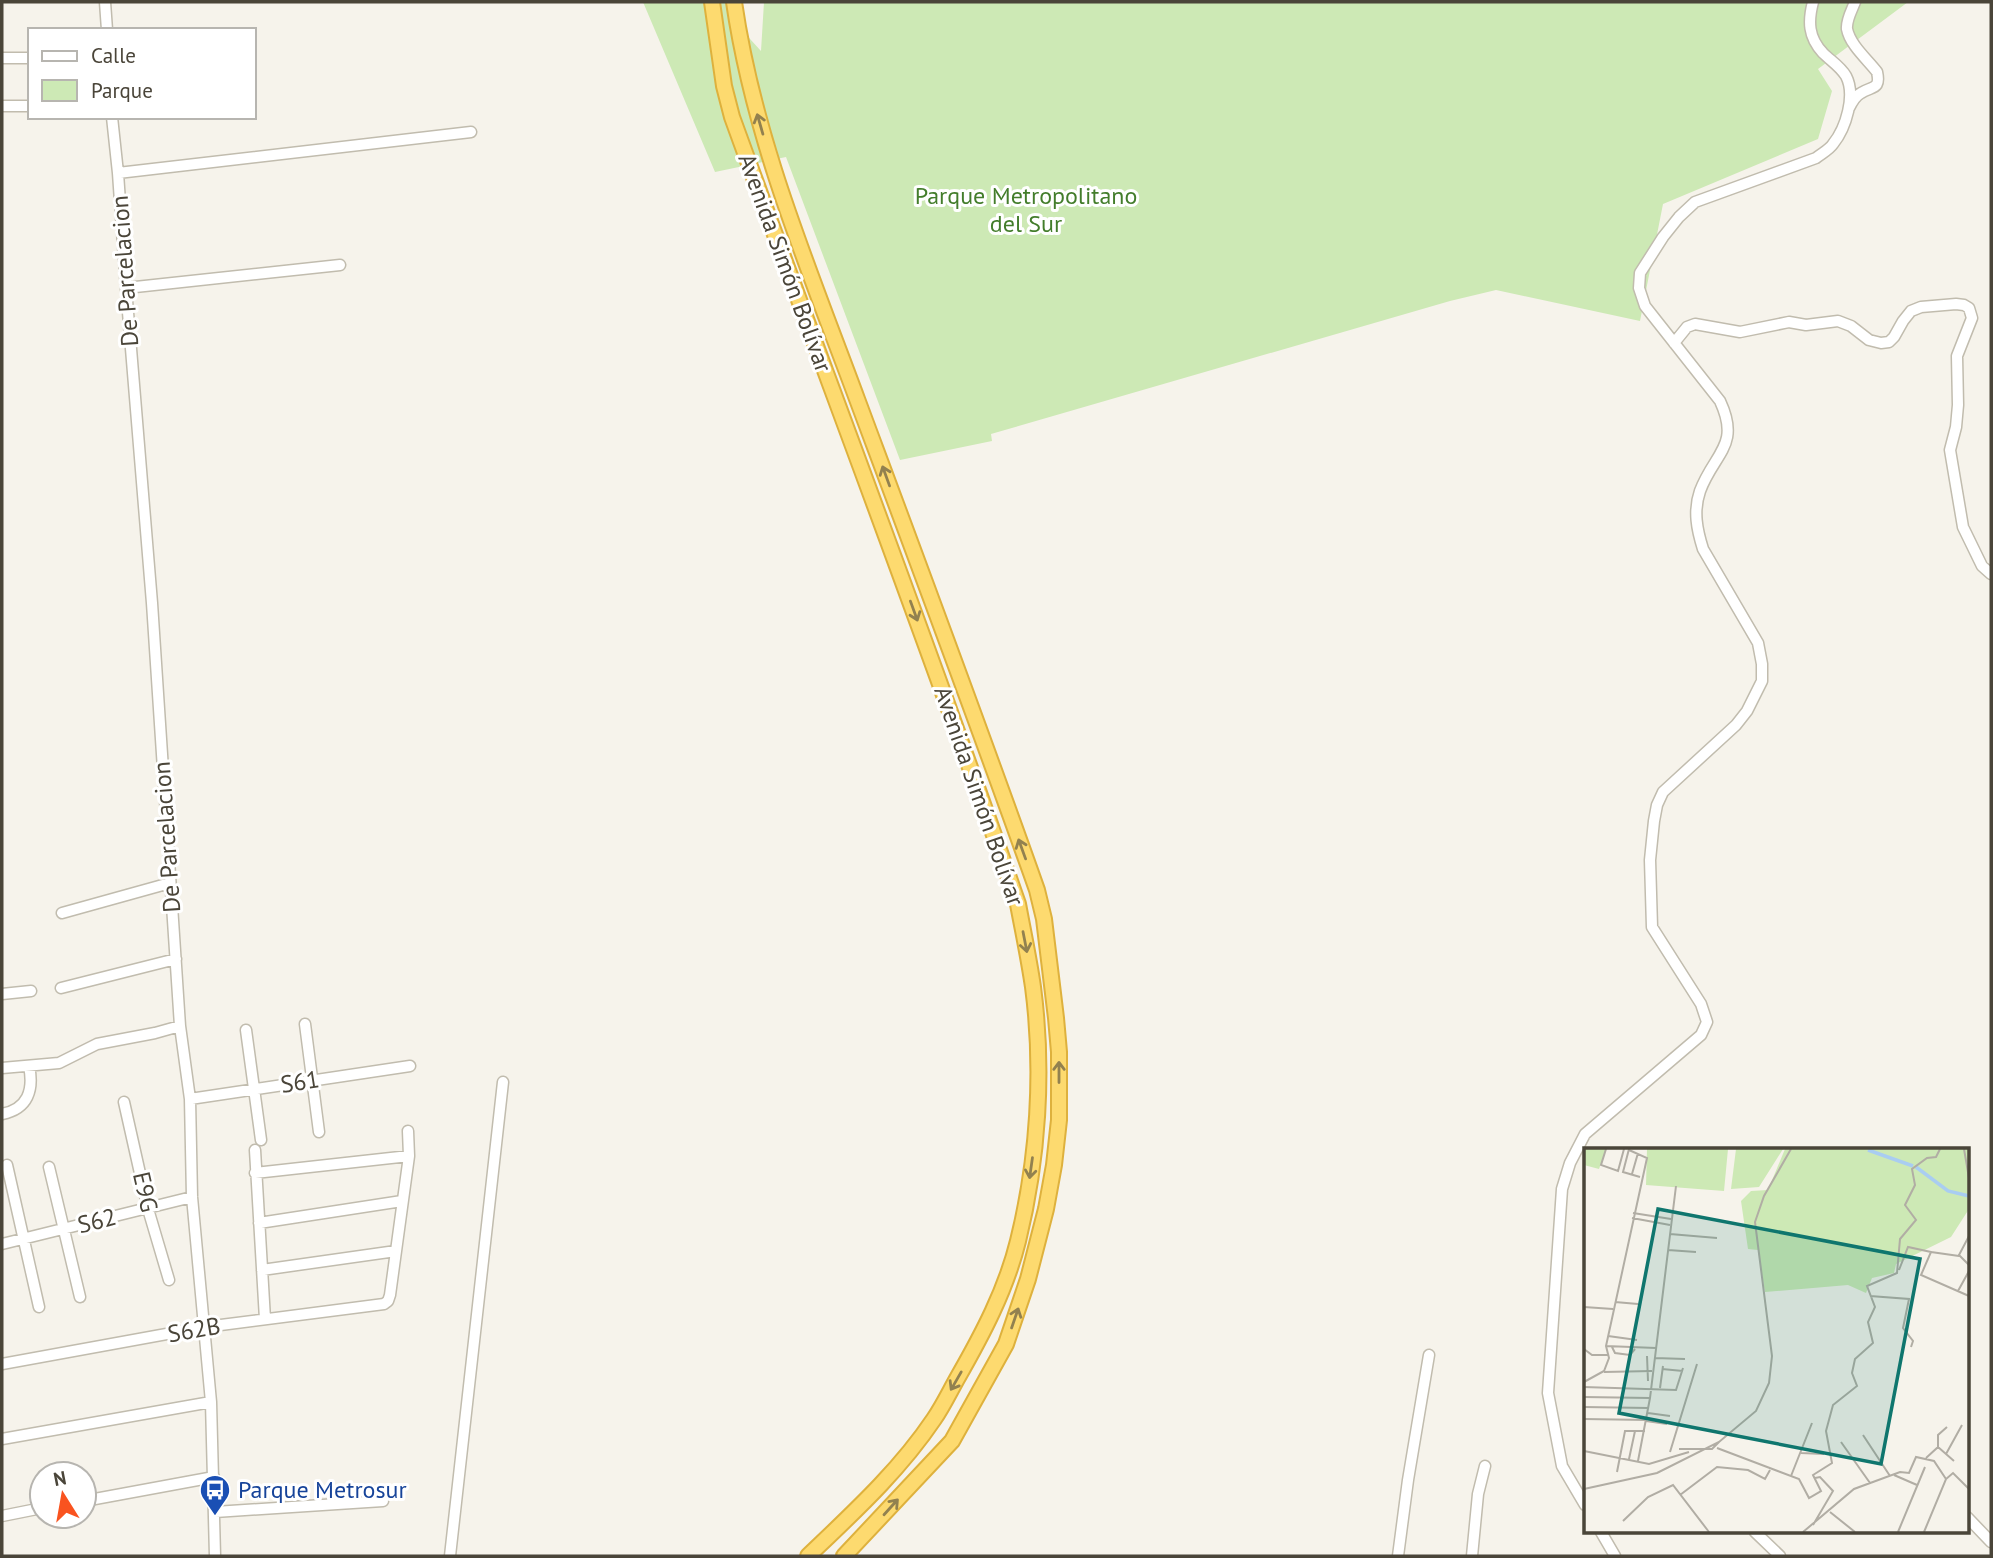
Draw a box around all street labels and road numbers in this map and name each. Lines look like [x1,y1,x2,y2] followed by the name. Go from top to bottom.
[731,149,839,376] street label: Avenida Simón Bolívar
[104,194,145,348] street label: De Parcelacion
[927,682,1032,910] street label: Avenida Simón Bolívar
[146,760,187,914] street label: De Parcelacion
[278,1063,322,1100] street label: S61
[126,1169,165,1215] street label: E9G
[74,1201,120,1240] street label: S62
[165,1310,223,1349] street label: S62B

